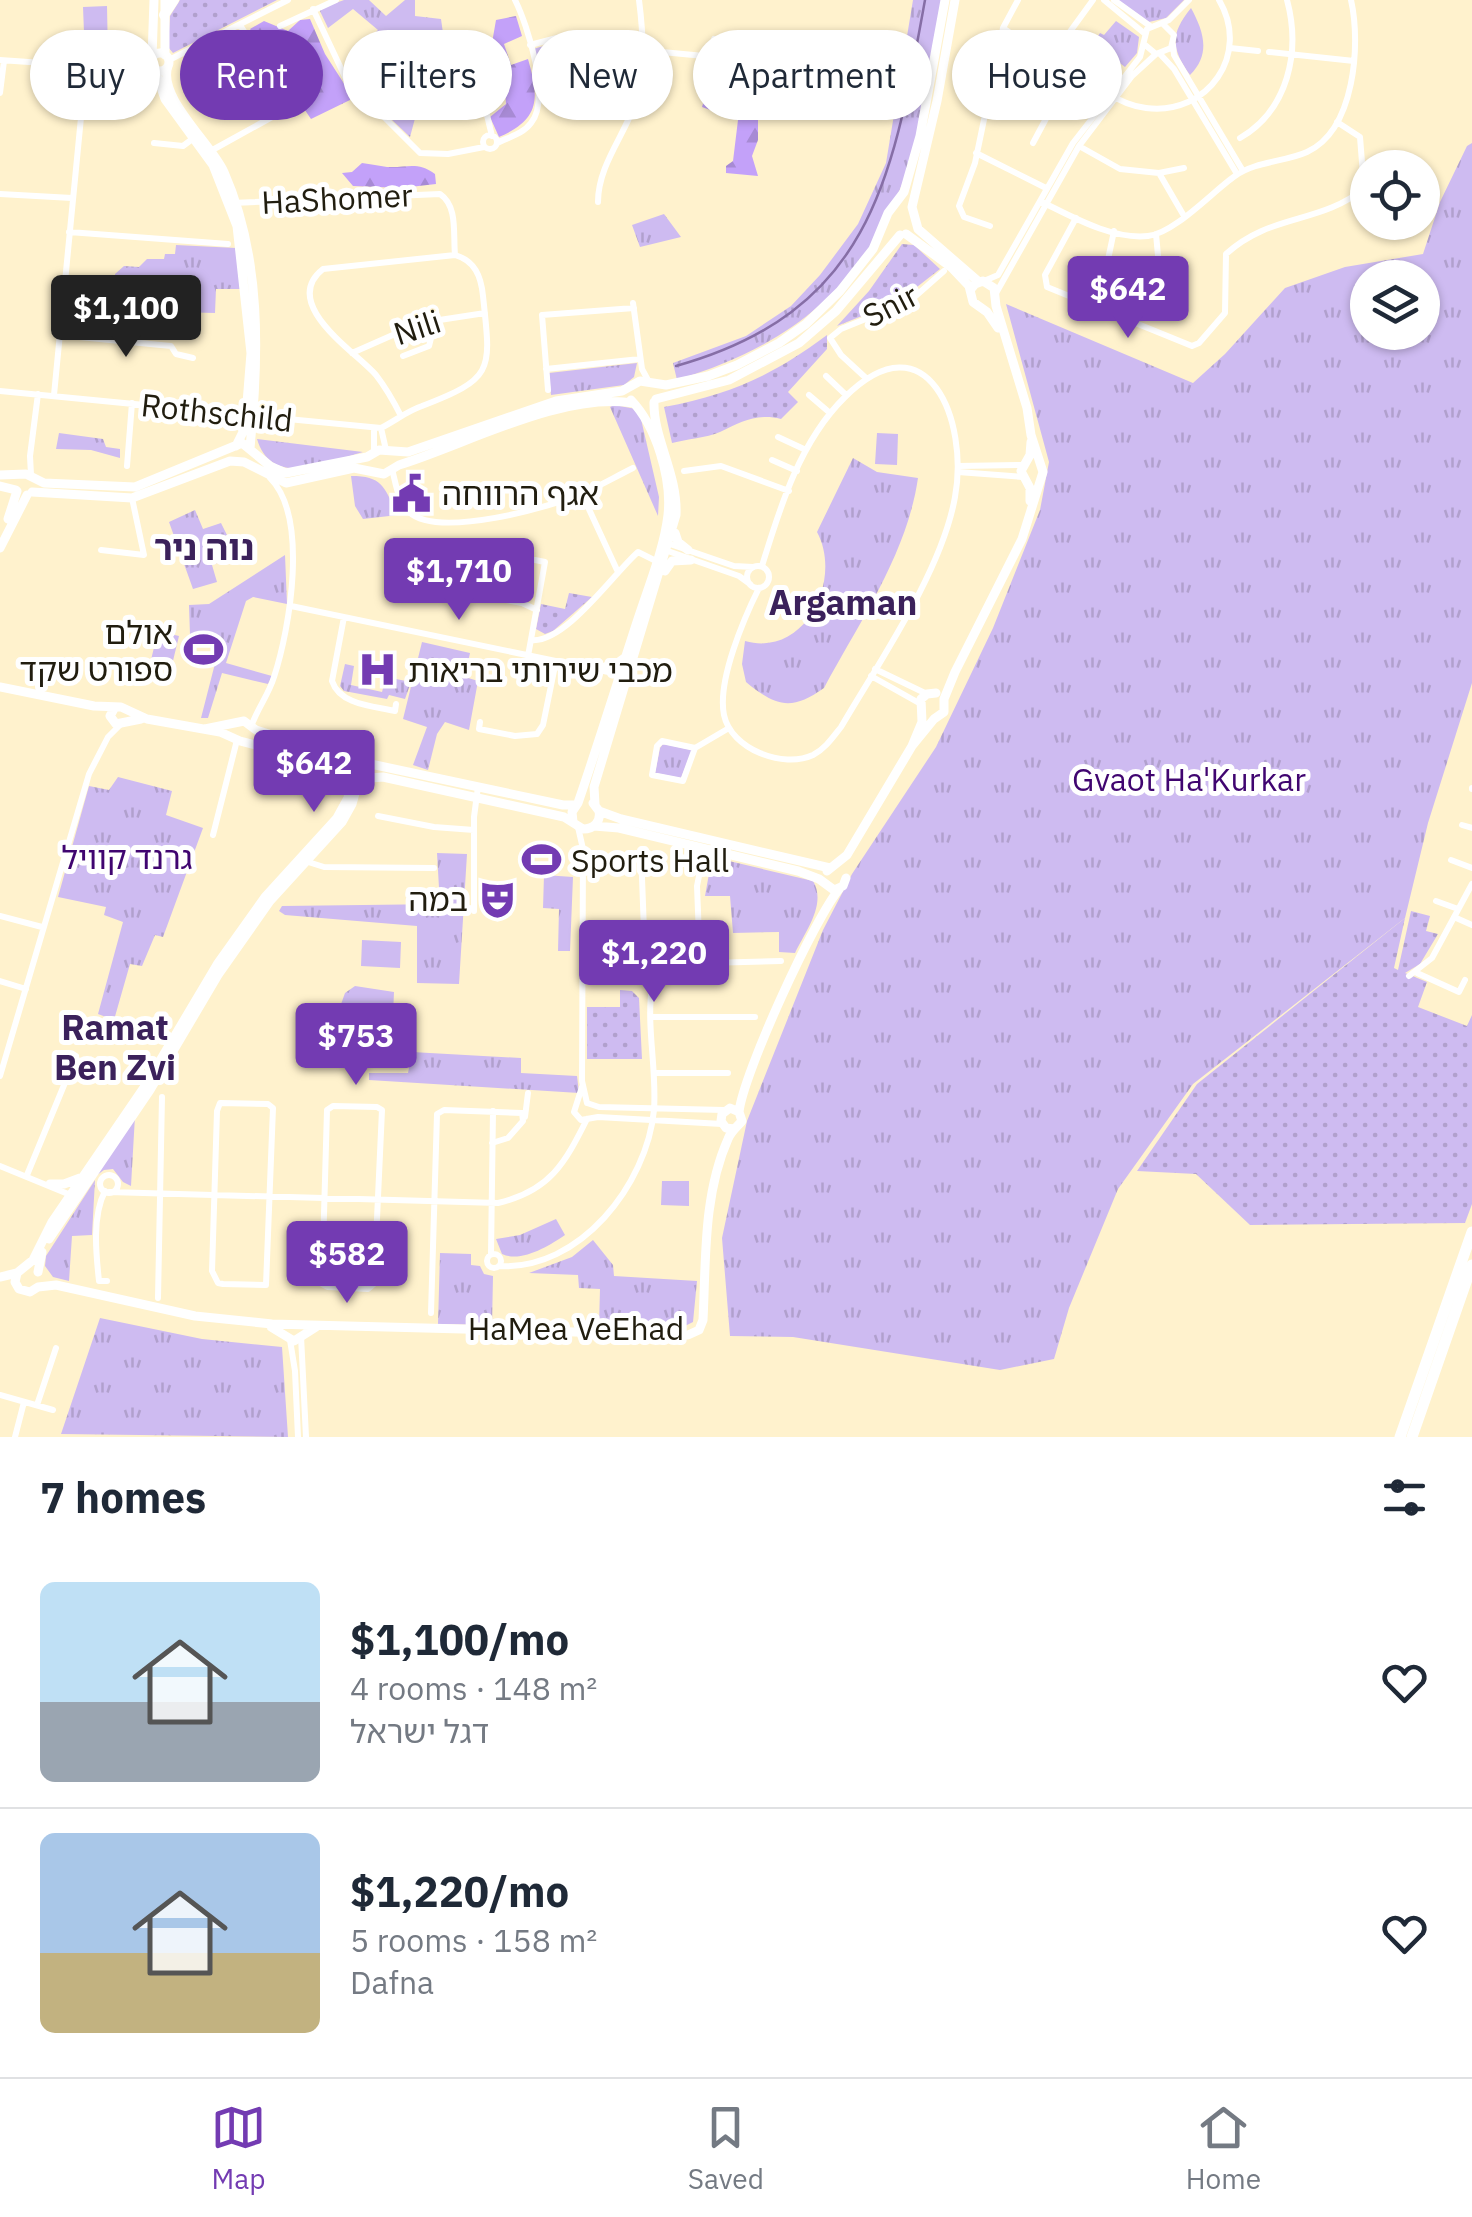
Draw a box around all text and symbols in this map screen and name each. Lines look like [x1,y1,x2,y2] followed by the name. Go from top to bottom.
[30,30,160,120] chip: Buy
[180,30,323,120] chip: Rent
[343,30,512,120] chip: Filters
[532,30,673,120] chip: New
[693,30,932,120] chip: Apartment
[952,30,1122,120] chip: House
[1350,150,1440,350] map controls
[1350,150,1440,240] button: locate
[260,173,414,223] street label: HaShomer
[1069,256,1187,341] pin: $642
[1350,260,1440,350] button: layers
[1090,267,1166,309] text: $642
[855,273,925,337] street label: Snir
[45,275,207,360] pin: $1,100
[73,286,179,328] text: $1,100
[388,300,446,354] street label: Nili
[139,383,295,441] street label: Rothschild
[391,472,433,514] public building icon: אגף הרווחה
[442,472,599,514] place label: אגף הרווחה
[154,524,254,570] district label: נוה ניר
[378,538,540,623] pin: $1,710
[406,549,512,591] text: $1,710
[769,579,917,625] district label: Argaman
[20,611,173,690] place label: אולם ספורט שקד
[182,629,224,671] sports icon: אולם ספורט שקד
[357,649,399,691] hospital icon: מכבי שירותי בריאות
[408,649,673,691] place label: מכבי שירותי בריאות
[255,730,373,815] pin: $642
[276,741,352,783] text: $642
[1072,758,1306,800] park label: Gvaot Ha'Kurkar
[61,836,193,878] park label: גרנד קוויל
[520,839,562,881] sports icon: Sports Hall
[571,839,729,881] place label: Sports Hall
[409,878,468,920] place label: במה
[477,878,519,920] theatre icon: במה
[573,920,735,1005] pin: $1,220
[601,931,707,973] text: $1,220
[297,1003,415,1088] pin: $753
[54,1004,176,1090] district label: Ramat Ben Zvi
[318,1014,394,1056] text: $753
[288,1221,406,1306] pin: $582
[309,1232,385,1274] text: $582
[468,1307,684,1349] street label: HaMea VeEhad
[40,1470,206,1525] text: 7 homes
[1377,1470,1432,1525] icon: filters
[350,1612,569,1667] text: $1,100/mo
[120,1622,240,1742] icon: home
[1377,1655,1432,1710] icon: heart
[350,1667,597,1709] text: 4 rooms · 148 m²
[350,1710,489,1752] text: דגל ישראל
[350,1864,569,1919] text: $1,220/mo
[120,1873,240,1993] icon: home
[1377,1906,1432,1961] icon: heart
[350,1919,597,1961] text: 5 rooms · 158 m²
[350,1961,434,2003] text: Dafna
[211,2100,266,2197] tab: Map
[688,2100,764,2197] tab: Saved
[1186,2100,1261,2197] tab: Home

